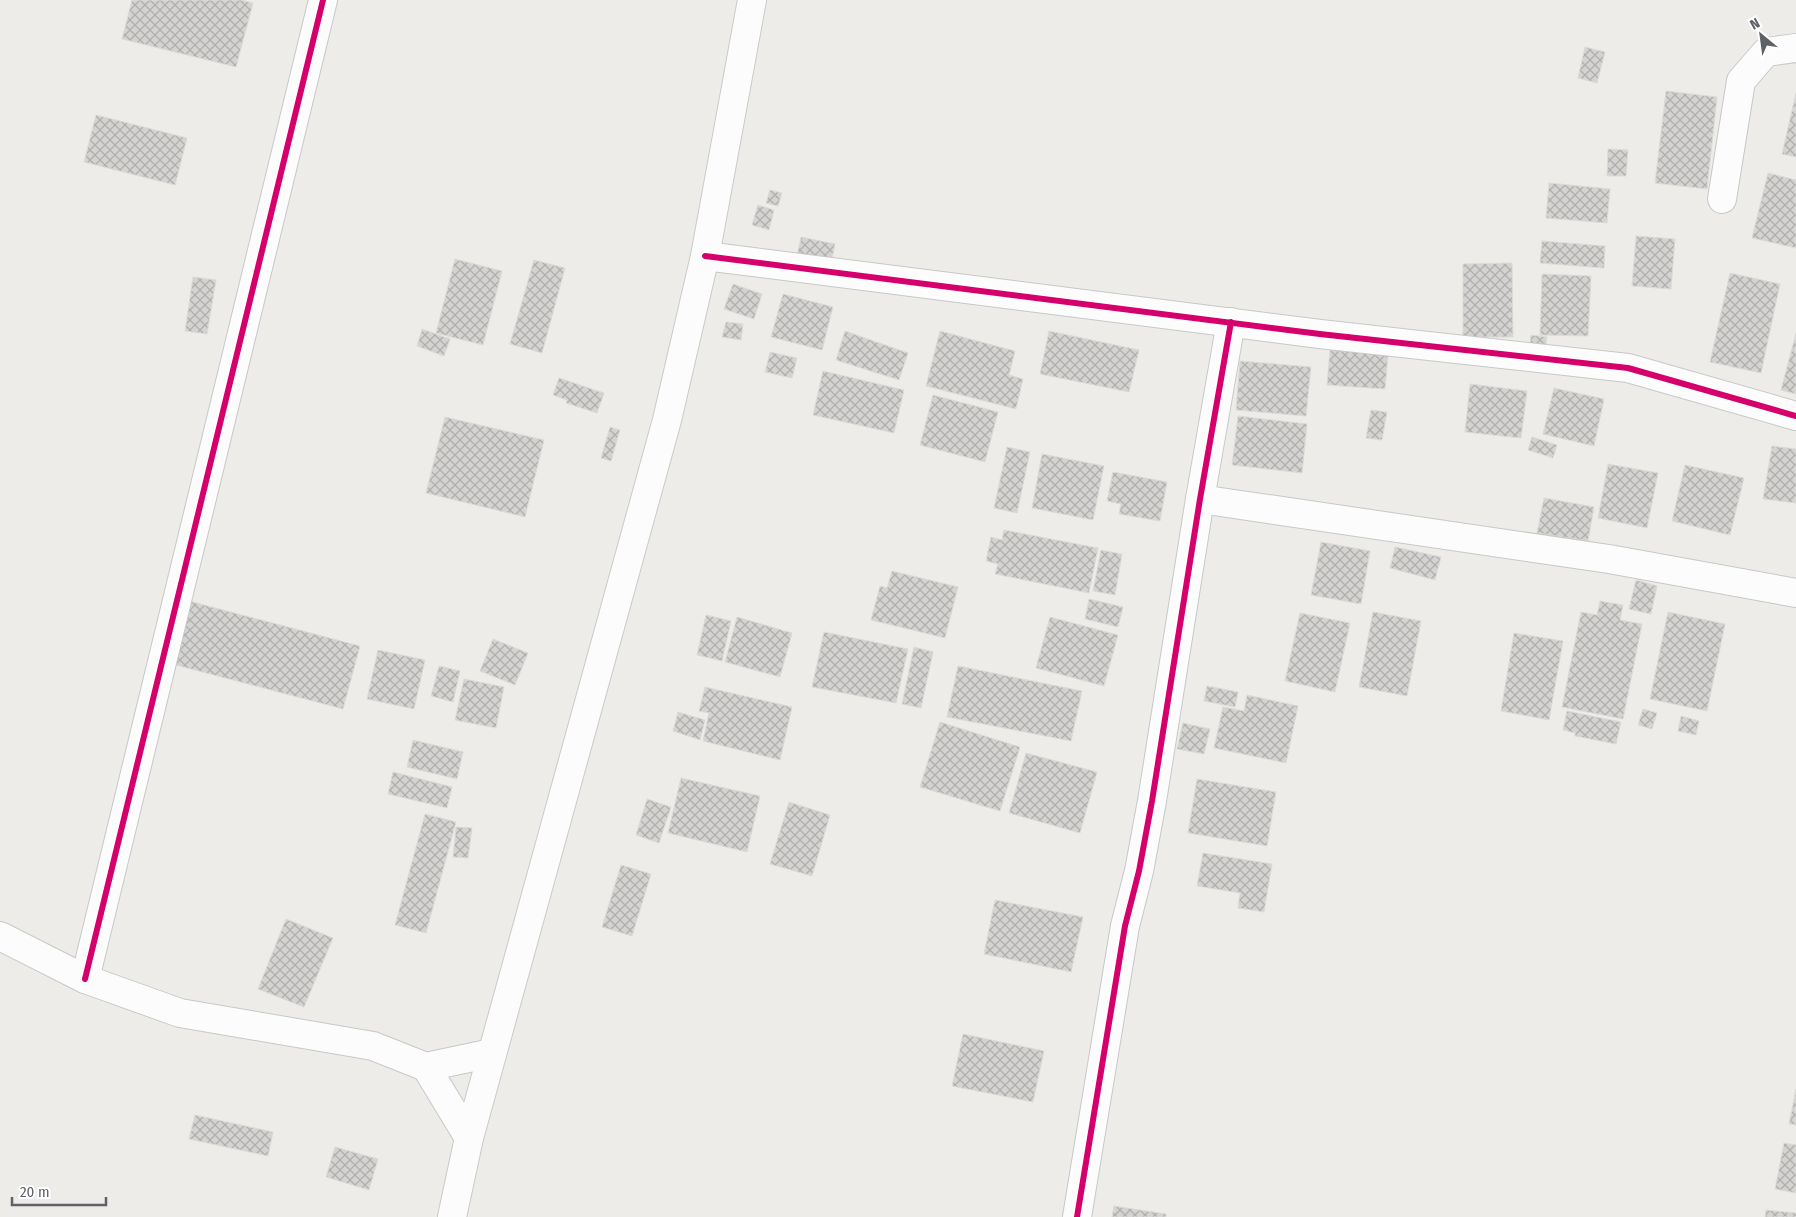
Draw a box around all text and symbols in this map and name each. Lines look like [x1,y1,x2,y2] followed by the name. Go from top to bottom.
[1736,10,1786,60] north arrow
[1747,15,1763,34] text: N
[12,1174,106,1206] scale bar
[20,1183,50,1201] text: 20 m

